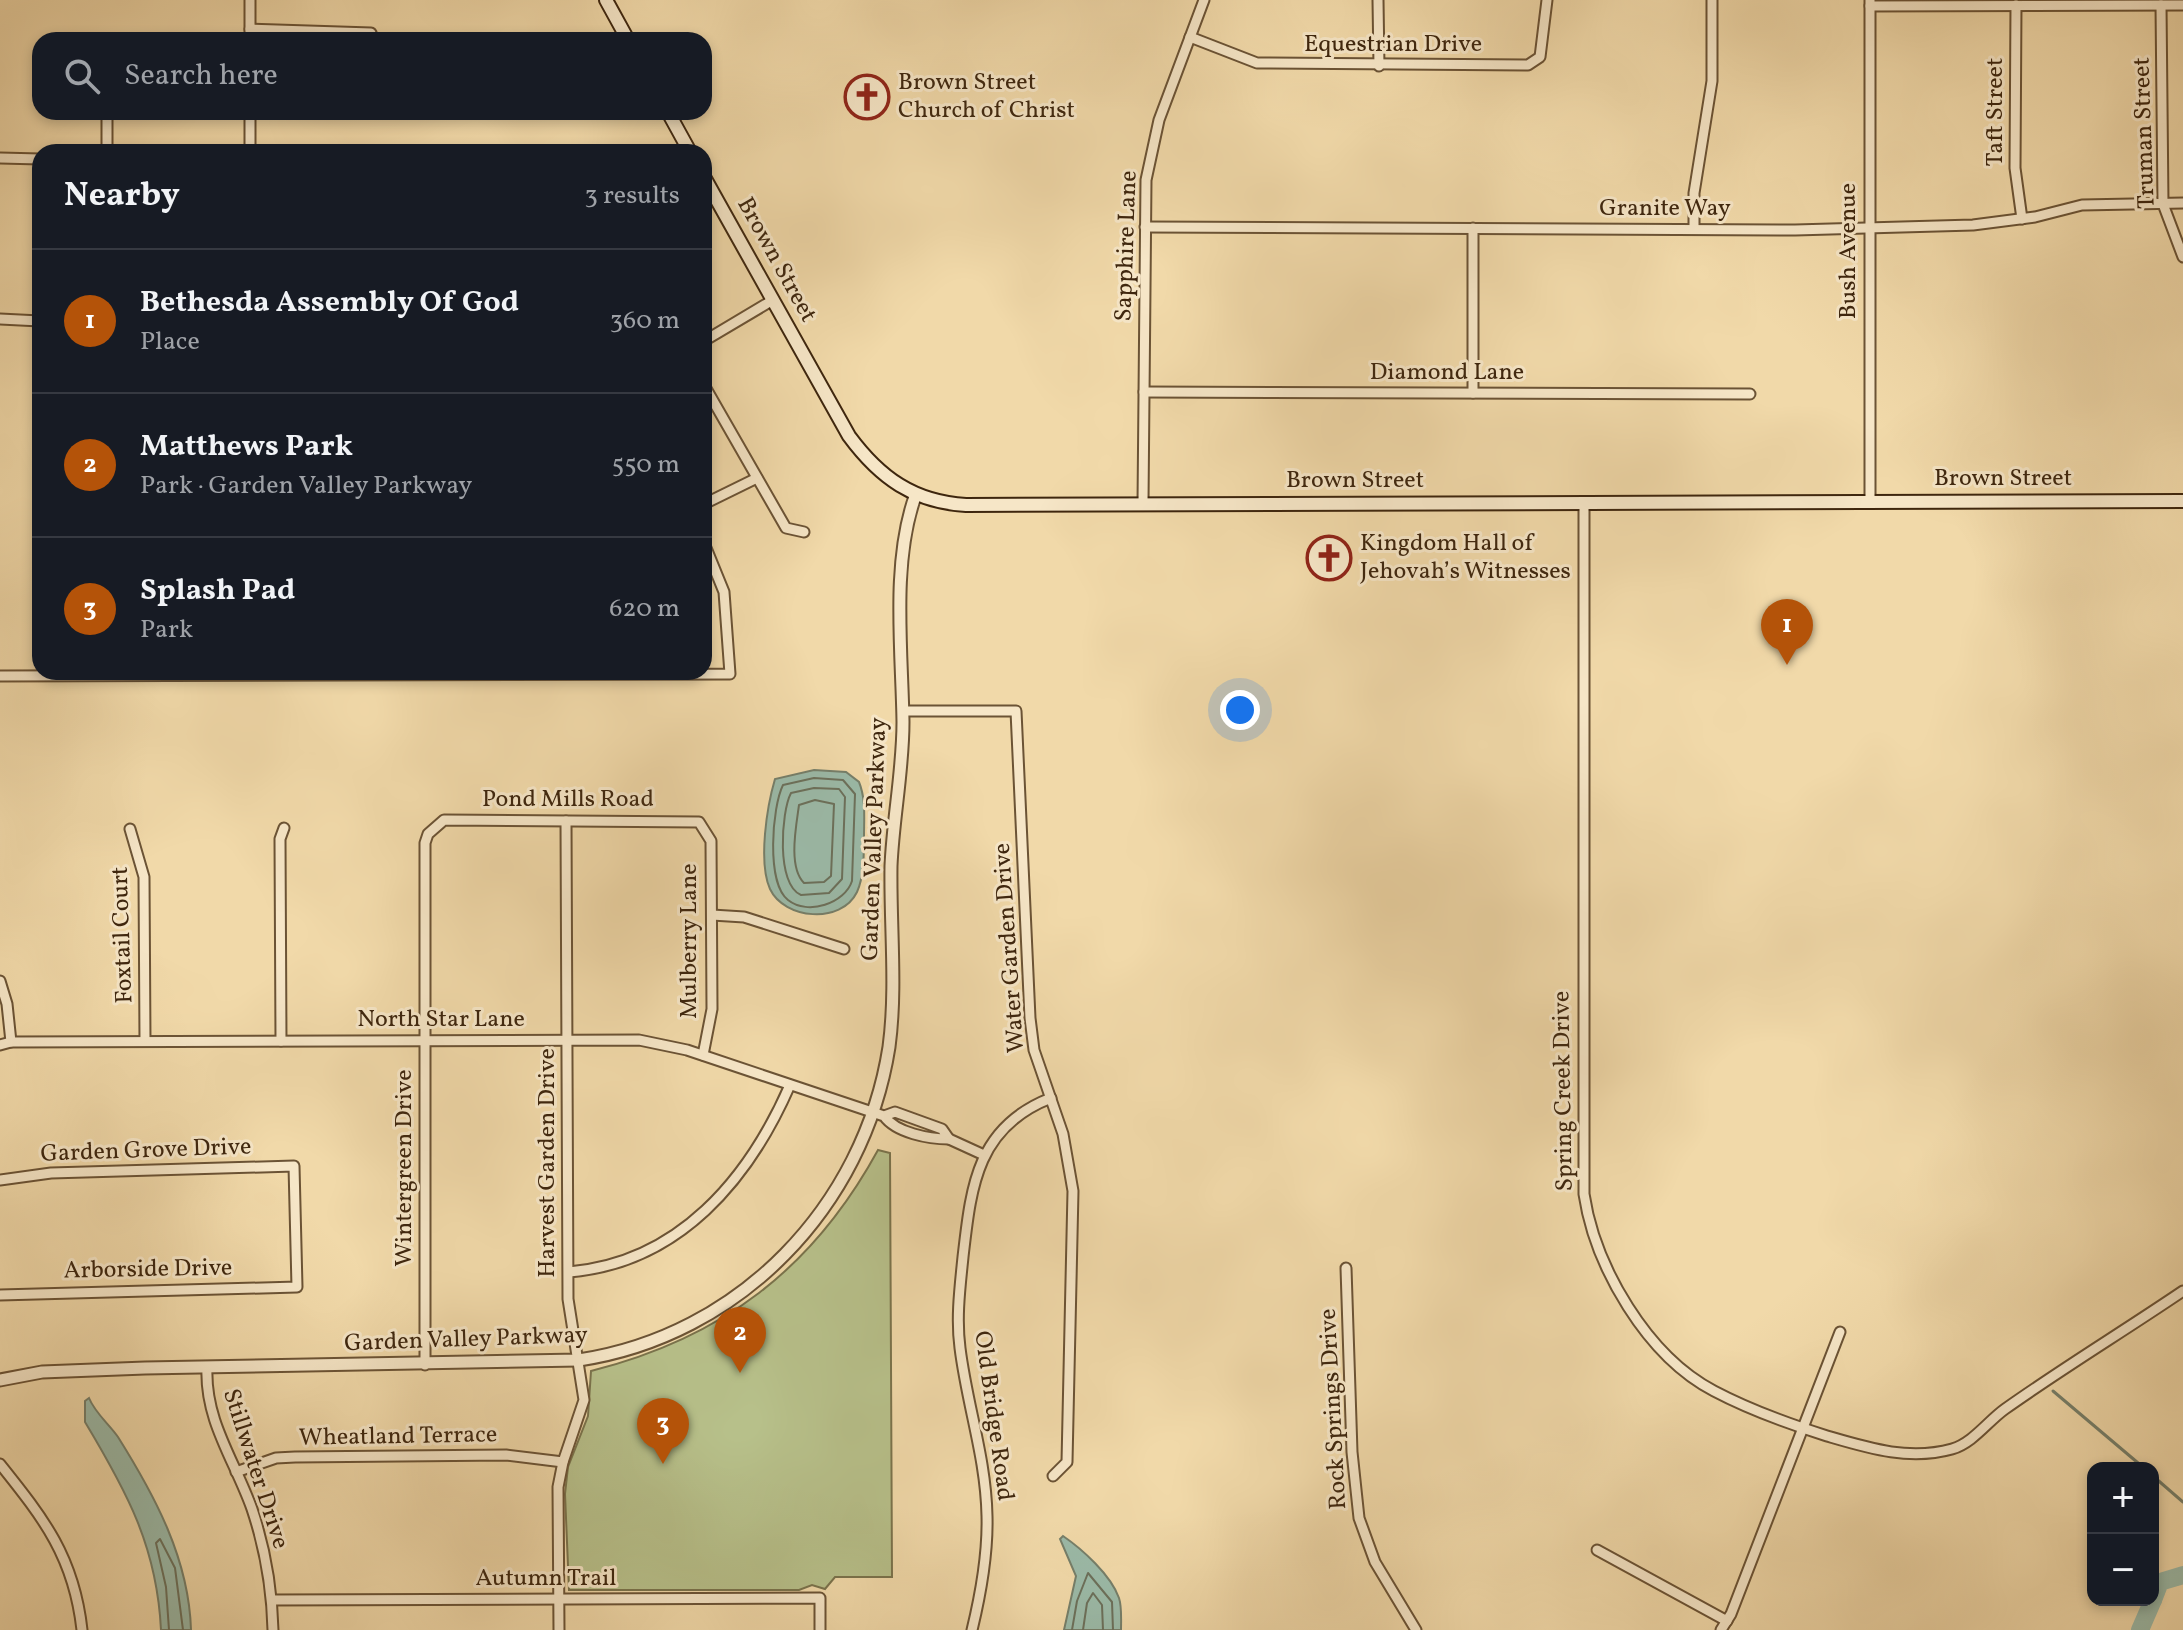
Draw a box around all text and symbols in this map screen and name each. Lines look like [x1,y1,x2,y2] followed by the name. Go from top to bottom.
[1304,28,1482,62] street label: Equestrian Drive
[32,32,712,120] search box
[60,54,104,98] icon: search
[124,55,278,97] text: Search here
[2125,56,2165,210] street label: Truman Street
[1979,58,2013,166] street label: Taft Street
[898,66,1075,128] place label: Brown Street Church of Christ
[843,73,891,121] church icon: Brown Street Church of Christ
[1107,170,1147,322] street label: Sapphire Lane
[64,173,180,220] text: Nearby
[584,178,680,214] text: 3 results
[1832,183,1866,319] street label: Bush Avenue
[728,191,824,329] street label: Brown Street
[1599,192,1731,226] street label: Granite Way
[140,282,519,324] text: Bethesda Assembly Of God
[85,303,95,339] text: 1
[610,303,680,339] text: 360 m
[140,324,200,360] text: Place
[1370,356,1524,390] street label: Diamond Lane
[140,426,353,468] text: Matthews Park
[83,447,97,483] text: 2
[612,447,680,483] text: 550 m
[1934,462,2072,496] street label: Brown Street
[1286,464,1424,498] street label: Brown Street
[140,468,472,504] text: Park · Garden Valley Parkway
[1360,527,1571,589] place label: Kingdom Hall of Jehovah’s Witnesses
[1305,534,1353,582] church icon: Kingdom Hall of Jehovah’s Witnesses
[140,570,295,612] text: Splash Pad
[83,591,97,627] text: 3
[609,591,680,627] text: 620 m
[1761,599,1813,665] pin: 1
[140,612,193,648] text: Park
[1220,690,1260,730] your location
[854,717,896,961] street label: Garden Valley Parkway
[482,783,654,817] street label: Pond Mills Road
[986,842,1034,1054] street label: Water Garden Drive
[673,863,707,1019] street label: Mulberry Lane
[104,866,142,1004] street label: Foxtail Court
[1545,990,1583,1192] street label: Spring Creek Drive
[357,1003,525,1037] street label: North Star Lane
[531,1048,565,1278] street label: Harvest Garden Drive
[388,1069,422,1267] street label: Wintergreen Drive
[40,1130,252,1172] street label: Garden Grove Drive
[63,1252,233,1288] street label: Arborside Drive
[714,1307,766,1373] pin: 2
[1312,1308,1356,1510] street label: Rock Springs Drive
[344,1319,588,1361] street label: Garden Valley Parkway
[964,1329,1022,1503] street label: Old Bridge Road
[213,1385,297,1553] street label: Stillwater Drive
[637,1398,689,1464] pin: 3
[298,1418,498,1456] street label: Wheatland Terrace
[2087,1462,2159,1606] map controls
[2087,1462,2159,1534] button: +
[2087,1534,2159,1606] button: −
[475,1562,617,1596] street label: Autumn Trail

